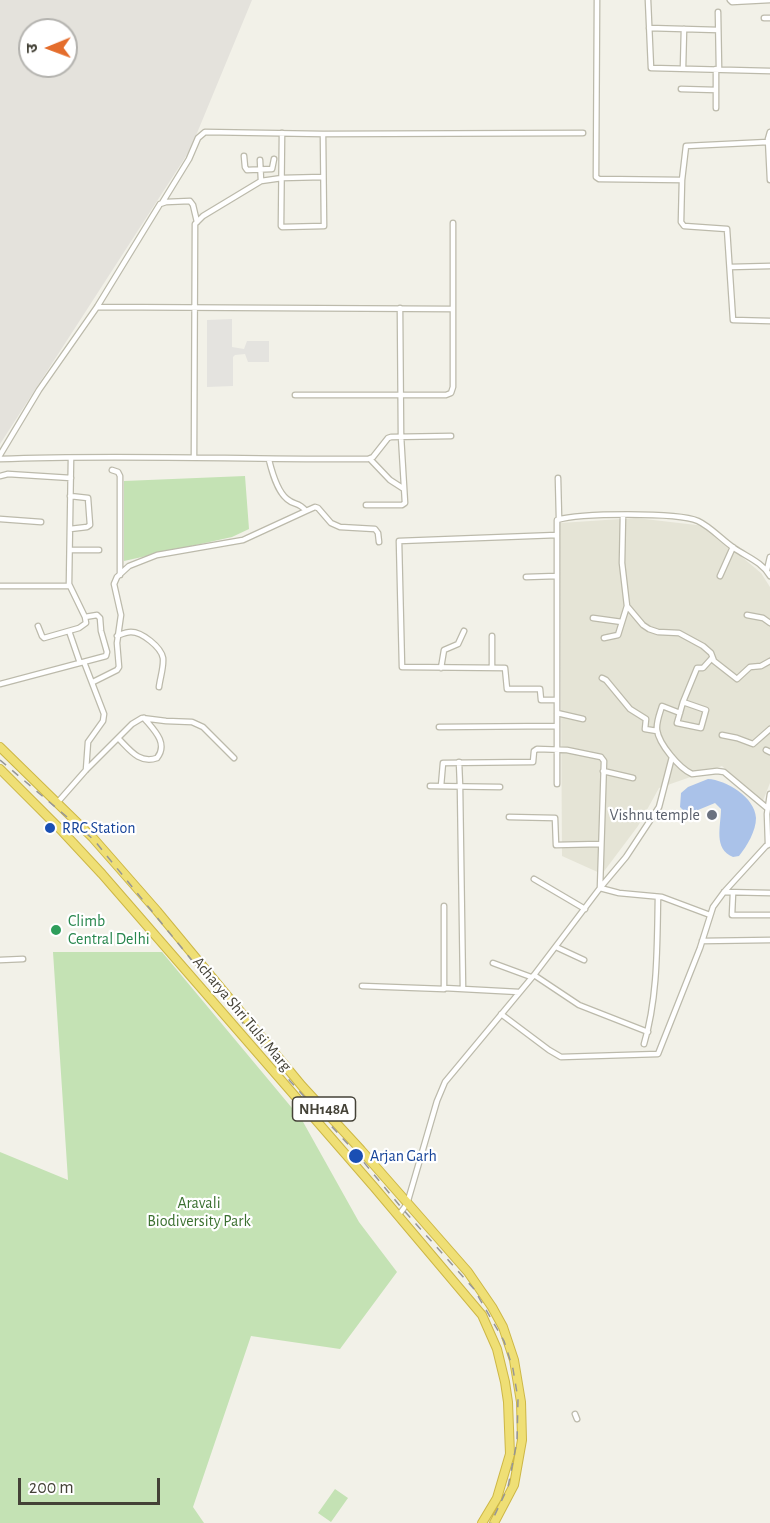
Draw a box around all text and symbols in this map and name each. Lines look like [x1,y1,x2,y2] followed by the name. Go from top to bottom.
[18,18,78,78] north arrow
[24,43,40,53] text: उ
[609,805,700,825] place label: Vishnu temple
[705,808,719,822] marker: Vishnu temple
[62,818,136,838] place label: RRC Station
[43,821,57,835] marker: RRC Station
[68,911,150,949] place label: Climb Central Delhi
[49,923,63,937] marker: Climb Central Delhi
[188,953,296,1075] street label: Acharya Shri Tulsi Marg
[292,1097,356,1121] road number: NH148A
[370,1146,437,1166] place label: Arjan Garh
[347,1147,365,1165] marker: Arjan Garh
[147,1193,251,1231] park label: Aravali Biodiversity Park
[21,1466,164,1504] scale bar
[29,1479,74,1497] text: 200 m

